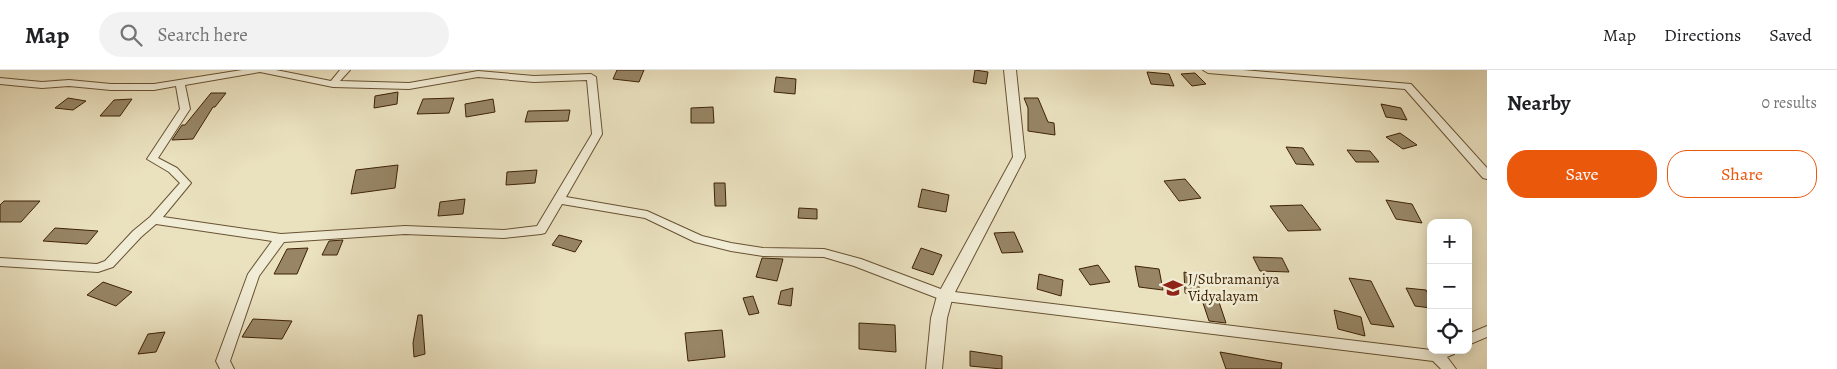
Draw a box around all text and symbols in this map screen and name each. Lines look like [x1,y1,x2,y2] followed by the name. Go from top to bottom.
[99,12,449,57] search box
[25,19,69,51] text: Map
[117,21,145,49] icon: search
[157,22,248,48] text: Search here
[1603,23,1636,47] text: Map
[1664,23,1741,47] text: Directions
[1769,23,1812,47] text: Saved
[1507,89,1570,117] text: Nearby
[1761,92,1817,114] text: 0 results
[1507,150,1657,198] button: Save
[1667,150,1817,198] button: Share
[1427,219,1472,354] map controls
[1427,219,1472,264] button: +
[1427,264,1472,309] button: −
[1187,269,1279,306] place label: J/Subramaniya Vidyalayam
[1162,277,1184,299] school or university icon: J/Subramaniya Vidyalayam
[1427,309,1472,354] button: locate

